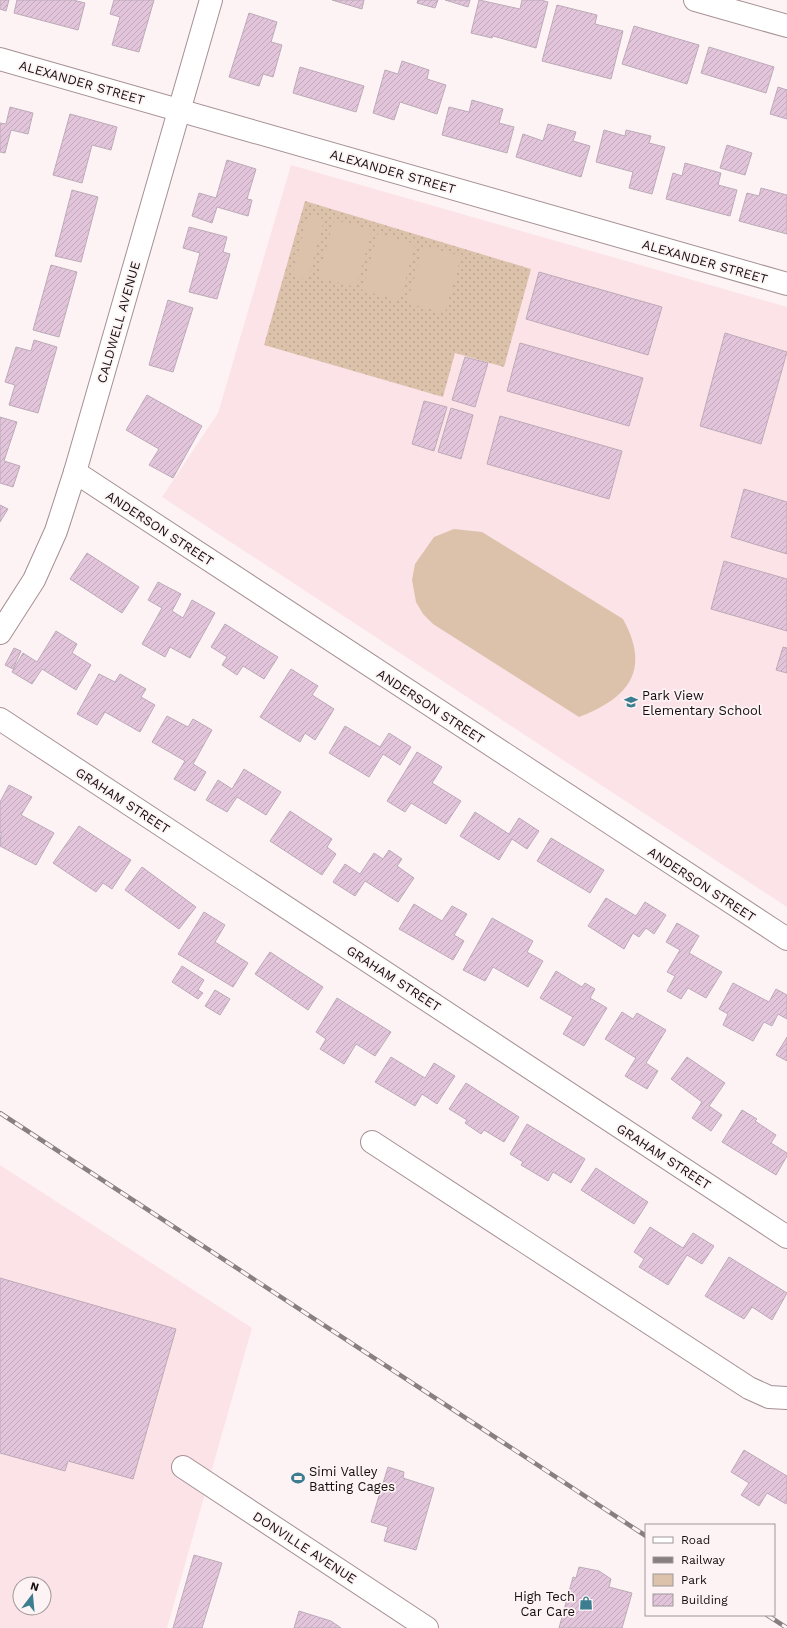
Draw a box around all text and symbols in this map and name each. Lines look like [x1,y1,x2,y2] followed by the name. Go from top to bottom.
[17,57,147,108] street label: ALEXANDER STREET
[328,146,458,197] street label: ALEXANDER STREET
[640,236,770,287] street label: ALEXANDER STREET
[94,260,143,385] street label: CALDWELL AVENUE
[103,488,216,569] street label: ANDERSON STREET
[374,666,487,747] street label: ANDERSON STREET
[642,688,762,718] place label: Park View Elementary School
[623,694,639,710] school or university icon: Park View Elementary School
[73,764,173,837] street label: GRAHAM STREET
[645,844,758,925] street label: ANDERSON STREET
[344,942,444,1015] street label: GRAHAM STREET
[614,1120,714,1193] street label: GRAHAM STREET
[309,1464,395,1494] place label: Simi Valley Batting Cages
[290,1470,306,1486] sports icon: Simi Valley Batting Cages
[250,1508,359,1586] street label: DONVILLE AVENUE
[645,1524,775,1616] legend
[681,1533,710,1547] text: Road
[681,1553,726,1567] text: Railway
[681,1573,707,1587] text: Park
[12,1576,52,1616] north arrow
[29,1579,40,1594] text: N
[514,1589,575,1619] place label: High Tech Car Care
[681,1593,728,1607] text: Building
[578,1595,594,1611] shop icon: High Tech Car Care

